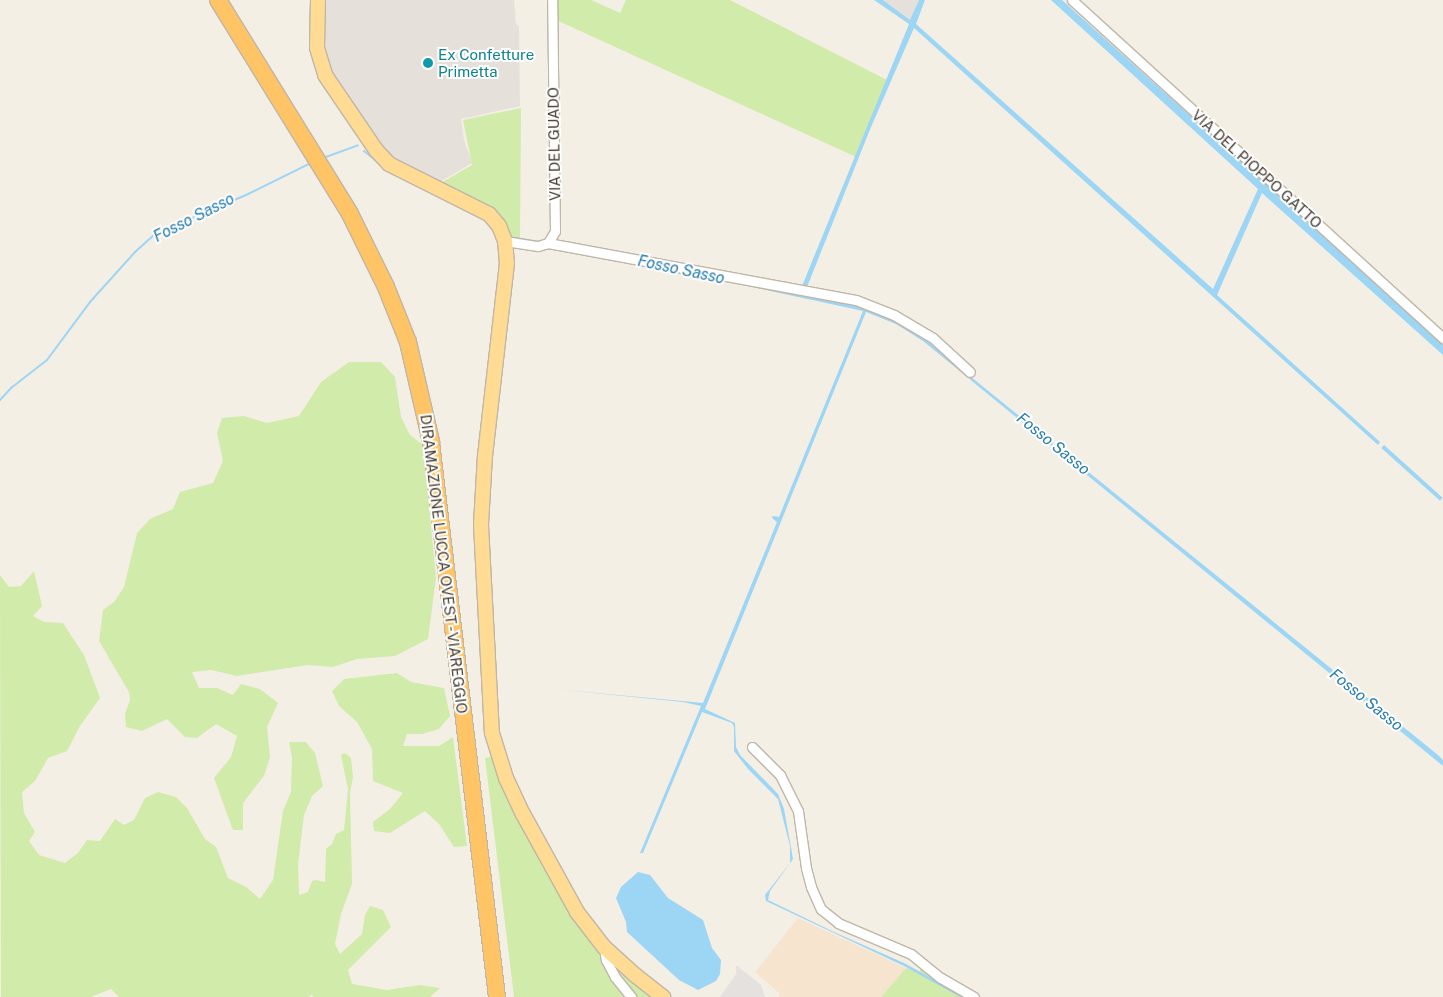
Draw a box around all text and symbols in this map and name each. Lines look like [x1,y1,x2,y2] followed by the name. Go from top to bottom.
[438,45,534,80] place label: Ex Confetture Primetta
[422,57,434,69] marker: Ex Confetture Primetta
[544,87,564,201] street label: VIA DEL GUADO
[1188,106,1326,232] street label: VIA DEL PIOPPO GATTO
[150,189,238,247] water label: Fosso Sasso
[636,251,726,289] water label: Fosso Sasso
[1013,409,1093,479] water label: Fosso Sasso
[416,411,472,717] street label: DIRAMAZIONE LUCCA OVEST - VIAREGGIO
[1326,665,1406,735] water label: Fosso Sasso

